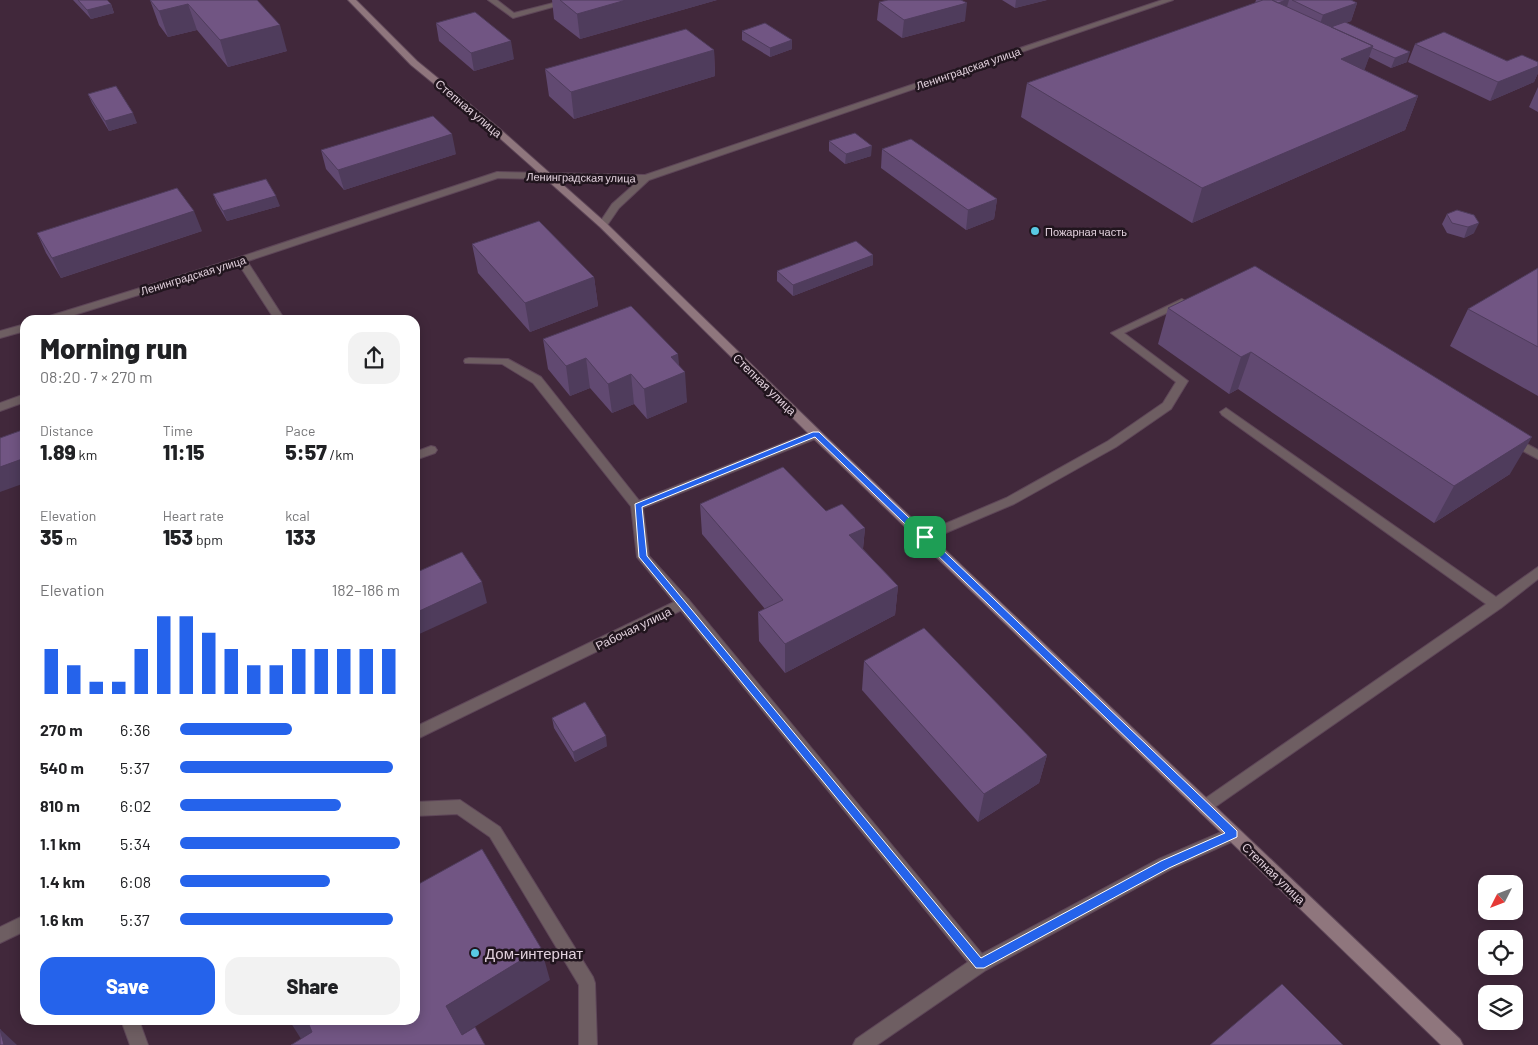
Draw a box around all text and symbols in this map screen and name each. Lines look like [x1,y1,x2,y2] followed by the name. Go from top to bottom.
[914,44,1023,92] street label: Ленинградская улица
[432,76,505,141] street label: Степная улица
[526,170,637,184] street label: Ленинградская улица
[1029,225,1041,237] marker: Пожарная часть
[1045,225,1127,238] place label: Пожарная часть
[139,253,248,297] street label: Ленинградская улица
[40,331,188,365] text: Morning run
[348,332,400,384] button: share
[730,350,800,419] street label: Степная улица
[40,367,153,386] text: 08:20 · 7 × 270 m
[40,422,93,439] text: Distance
[163,422,193,439] text: Time
[285,422,315,439] text: Pace
[40,439,76,464] text: 1.89
[163,439,205,464] text: 11:15
[285,439,327,464] text: 5:57
[76,446,97,463] text: km
[327,446,354,463] text: /km
[40,507,96,524] text: Elevation
[163,507,224,524] text: Heart rate
[285,507,310,524] text: kcal
[904,516,946,558] pin
[911,523,939,551] icon: arrive
[40,524,63,549] text: 35
[163,524,193,549] text: 153
[285,524,316,549] text: 133
[63,531,77,548] text: m
[193,531,223,548] text: bpm
[40,580,104,599] text: Elevation
[332,580,400,599] text: 182–186 m
[593,604,674,653] street label: Рабочая улица
[40,720,83,739] text: 270 m
[120,720,150,739] text: 6:36
[40,758,84,777] text: 540 m
[120,758,149,777] text: 5:37
[40,796,80,815] text: 810 m
[120,796,151,815] text: 6:02
[40,834,81,853] text: 1.1 km
[120,834,151,853] text: 5:34
[1239,839,1309,908] street label: Степная улица
[40,872,85,891] text: 1.4 km
[120,872,151,891] text: 6:08
[1478,875,1522,920] north arrow
[1478,875,1523,1030] map controls
[40,910,84,929] text: 1.6 km
[120,910,149,929] text: 5:37
[1478,930,1523,975] button: locate
[485,944,583,962] place label: Дом-интернат
[469,947,481,959] marker: Дом-интернат
[40,957,215,1015] button: Save
[225,957,400,1015] button: Share
[1478,985,1523,1030] button: layers

